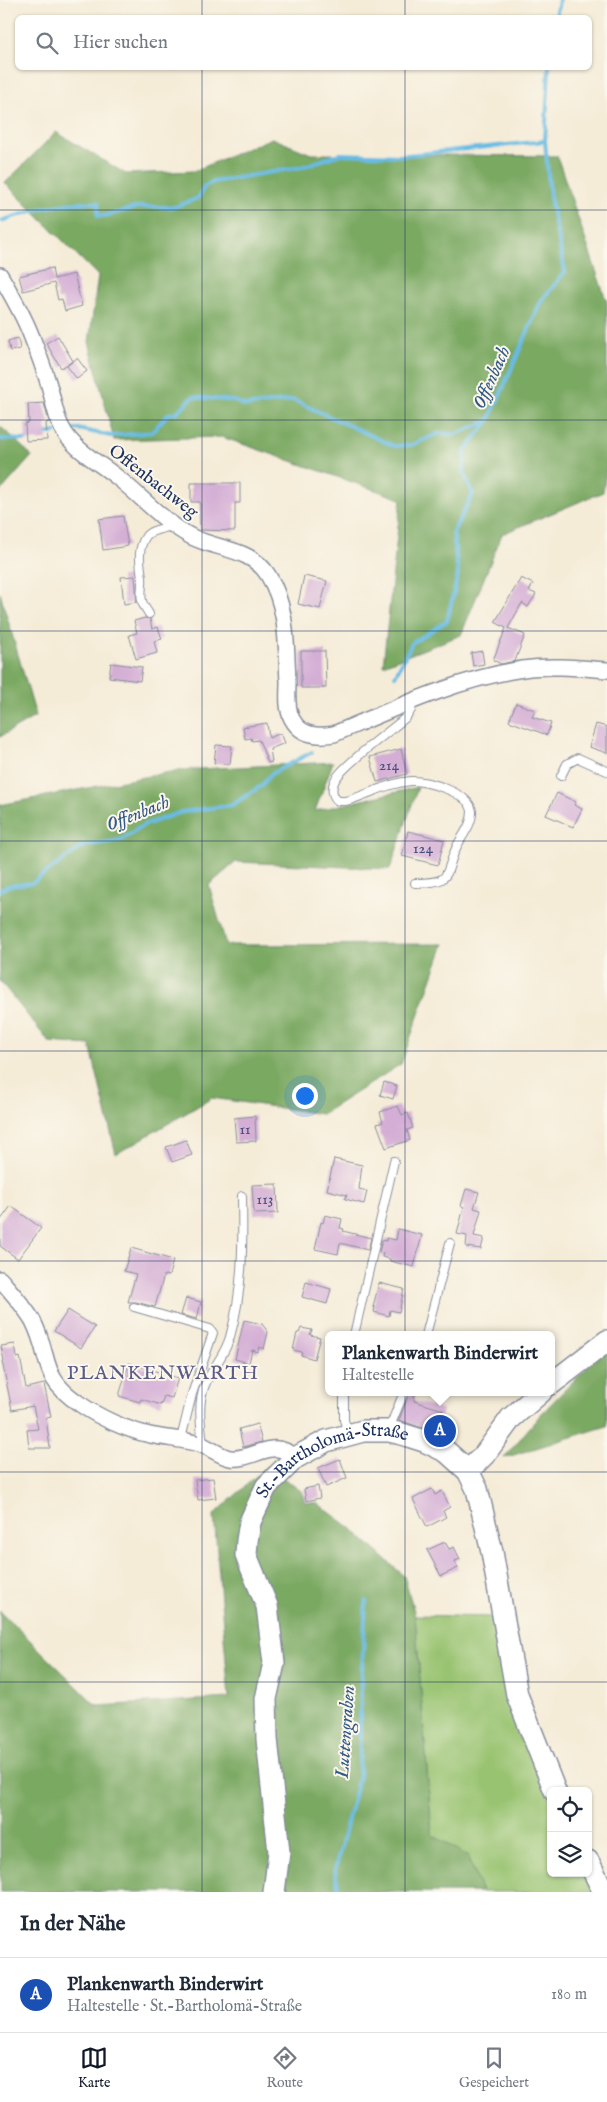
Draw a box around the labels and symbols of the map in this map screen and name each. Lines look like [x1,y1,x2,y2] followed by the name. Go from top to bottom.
[468,343,516,413] water label: Offenbach
[104,440,203,524] street label: Offenbachweg
[379,756,400,775] house number: 214
[103,791,173,837] water label: Offenbach
[413,839,434,858] house number: 124
[292,1083,318,1109] your location
[239,1120,251,1139] house number: 11
[257,1190,273,1209] house number: 113
[67,1361,259,1386] district label: PLANKENWARTH
[424,1412,456,1450] pin: A
[251,1420,412,1502] street label: St.-Bartholomä-Straße
[331,1685,361,1780] water label: Luttengraben

